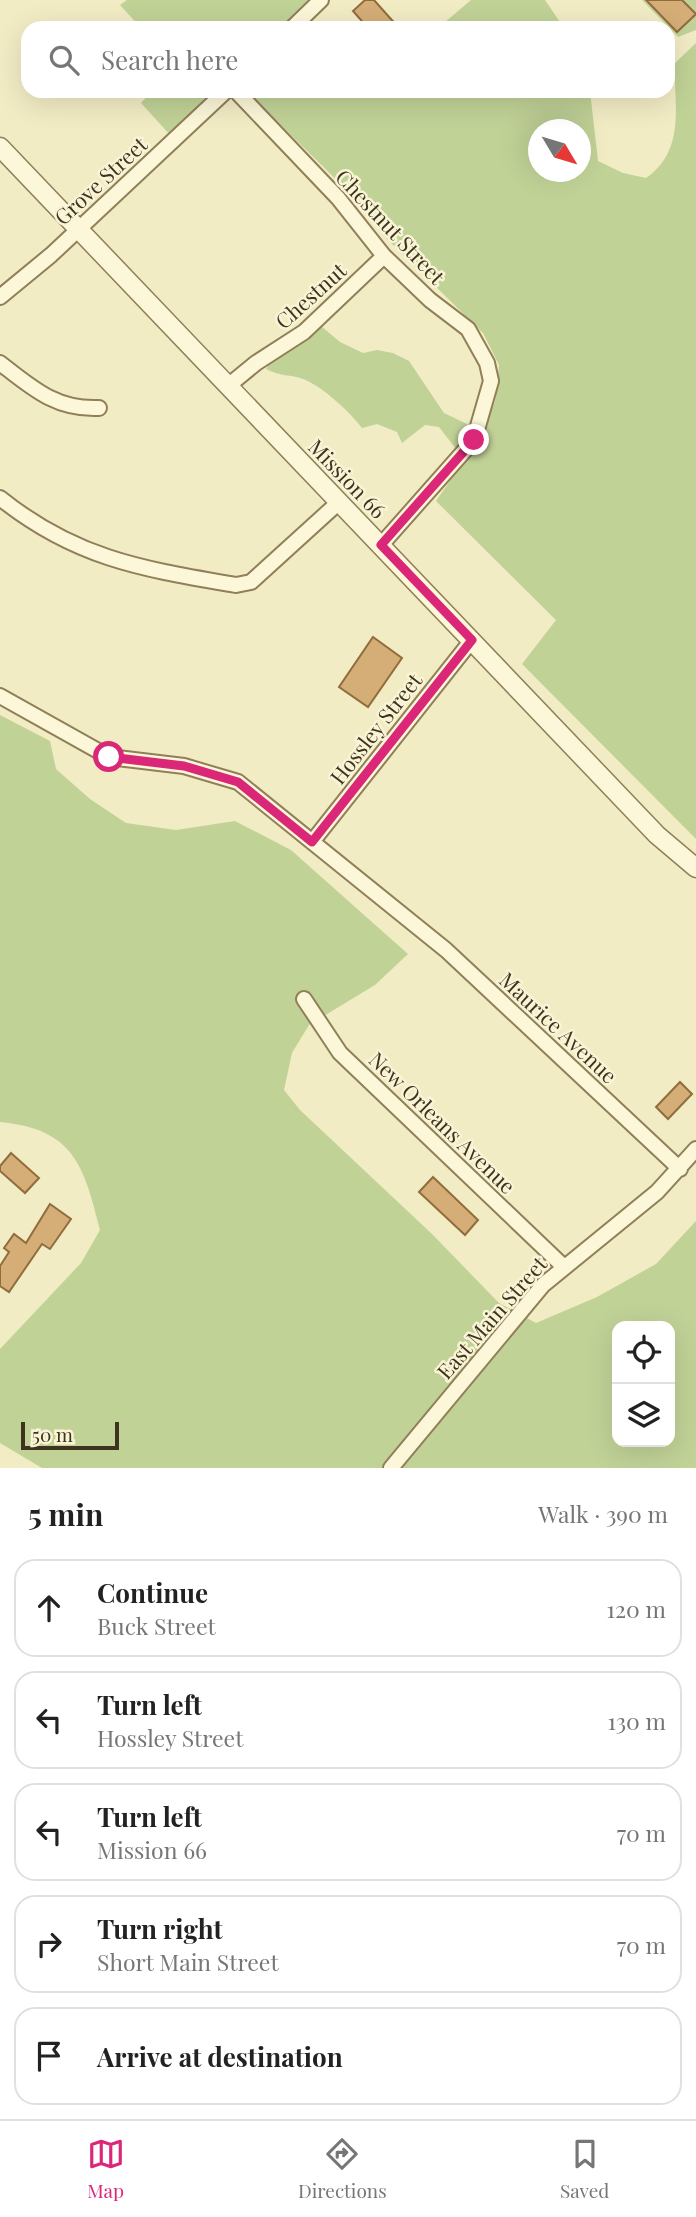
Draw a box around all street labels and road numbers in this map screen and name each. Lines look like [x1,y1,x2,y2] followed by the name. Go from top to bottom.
[48,129,153,230] street label: Grove Street
[330,162,452,290] street label: Chestnut Street
[269,255,352,334] street label: Chestnut
[303,432,393,524] street label: Mission 66
[323,666,428,789] street label: Hossley Street
[494,965,624,1089] street label: Maurice Avenue
[364,1045,522,1199] street label: New Orleans Avenue
[430,1249,552,1384] street label: East Main Street

